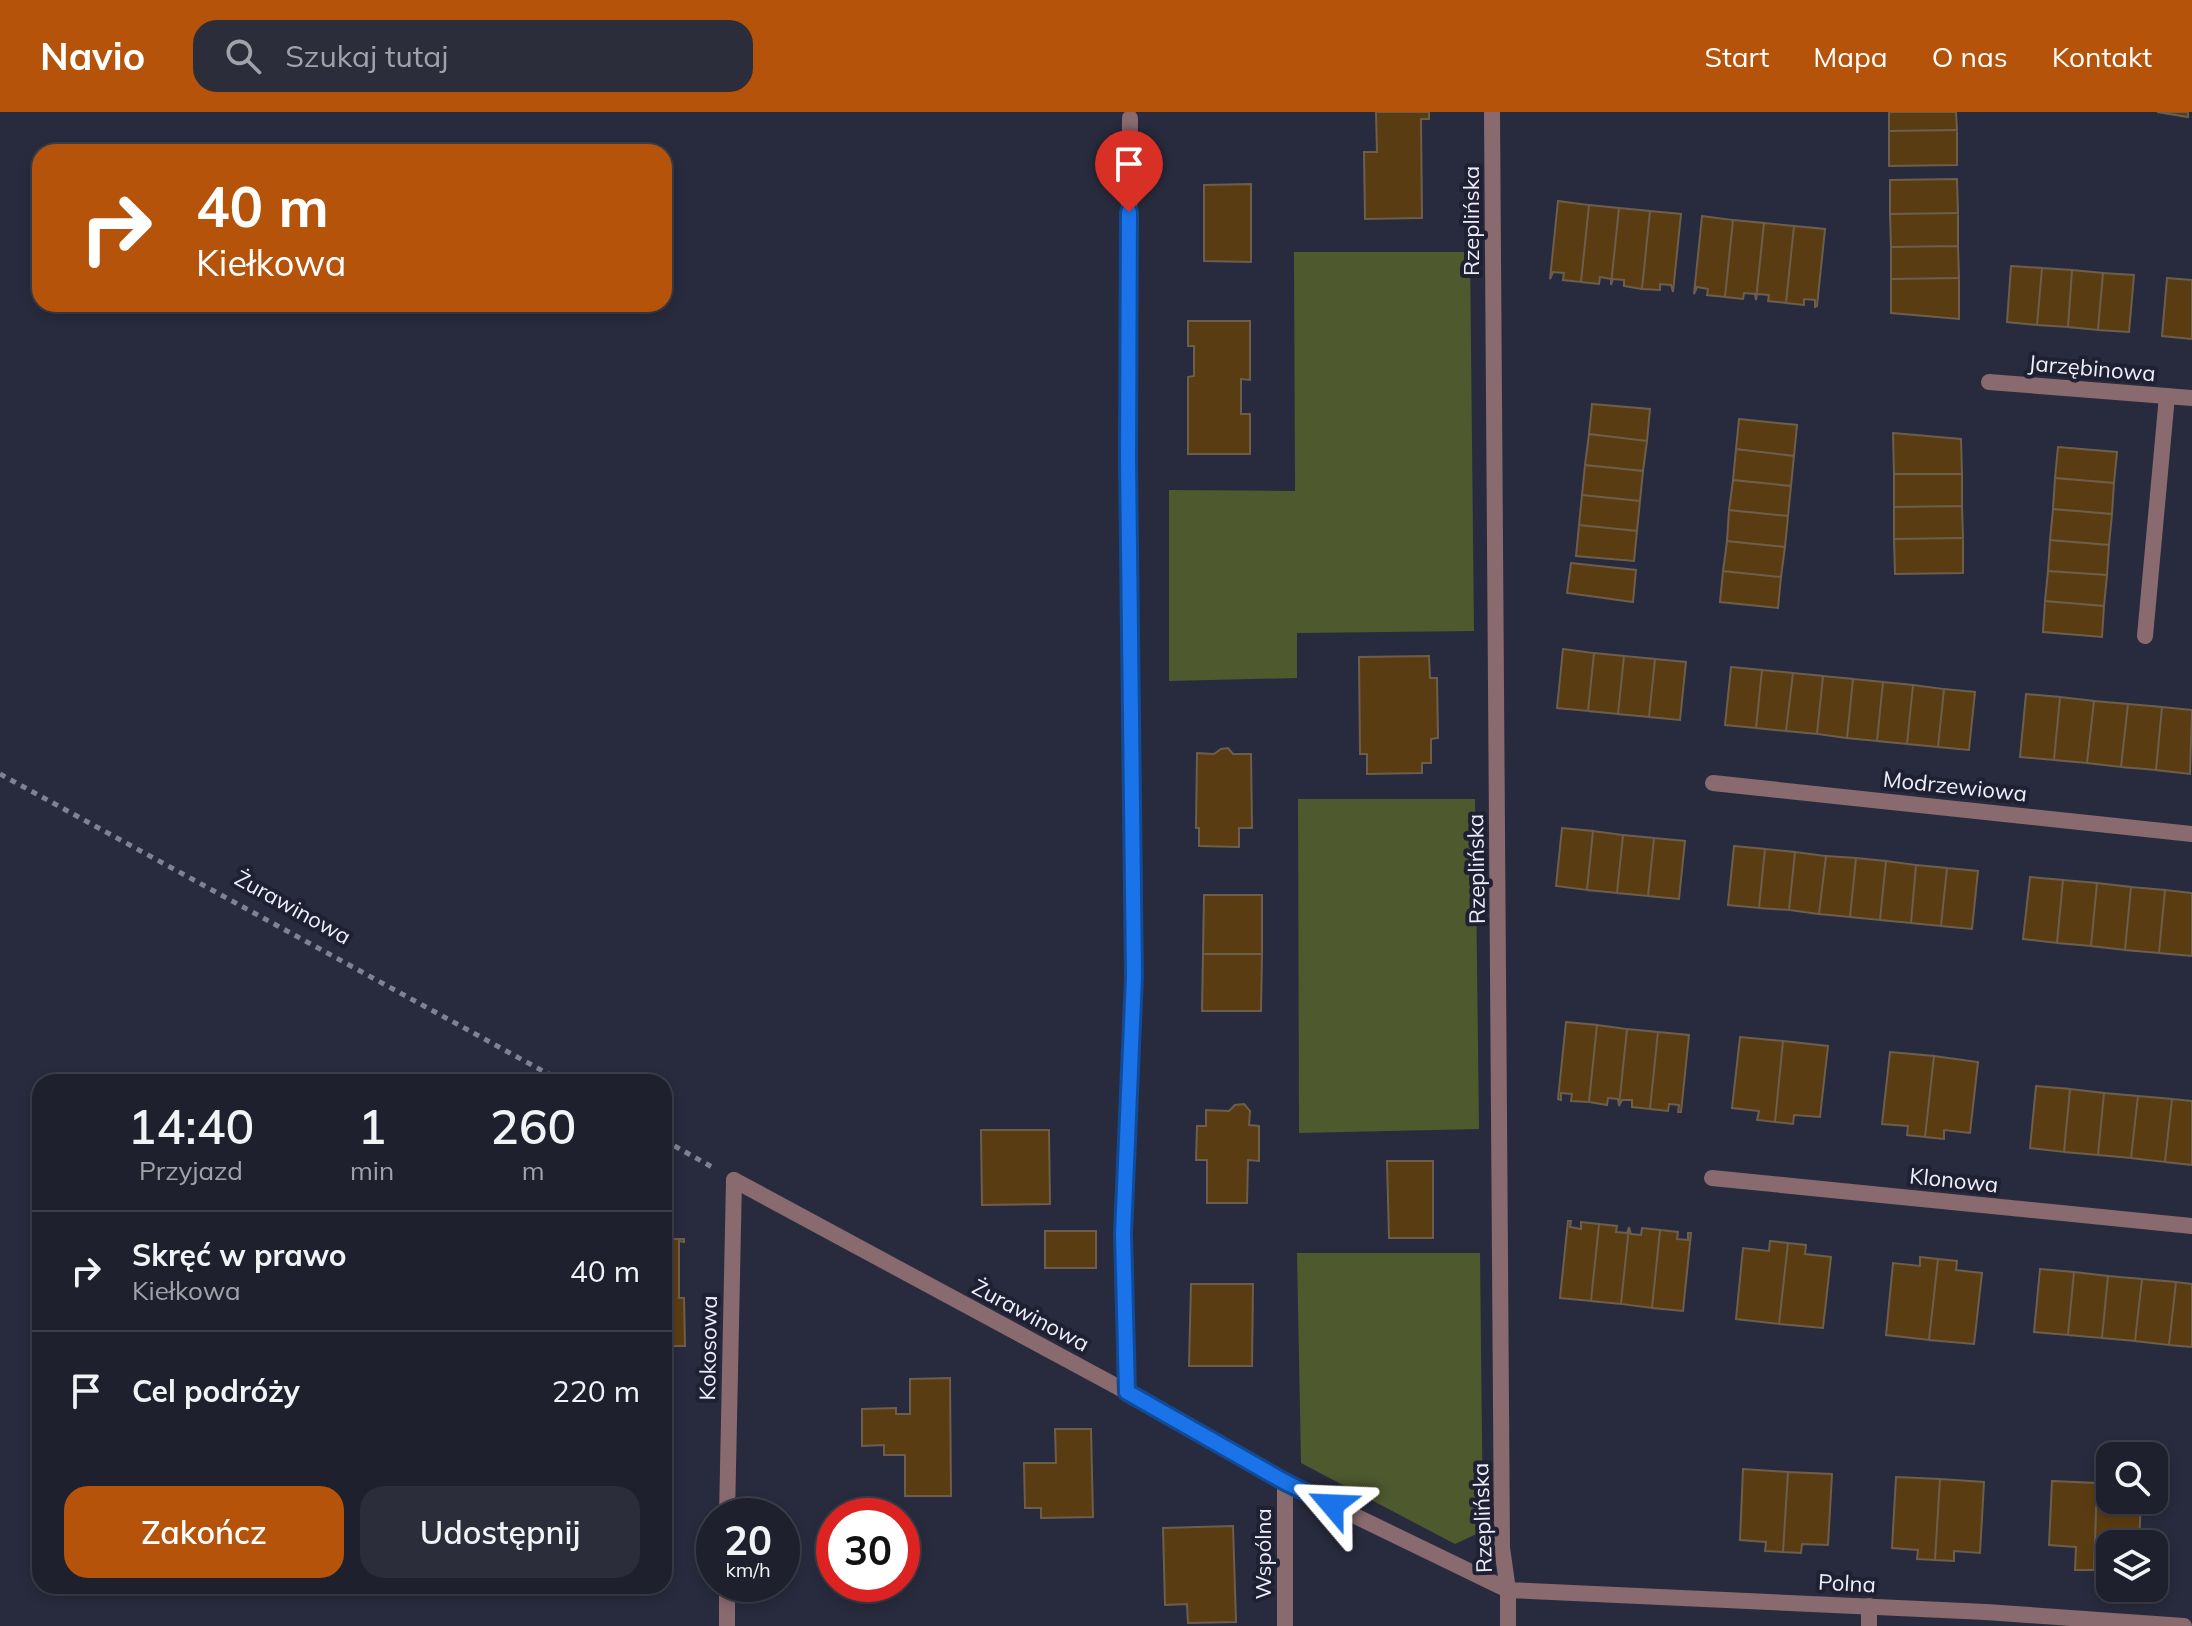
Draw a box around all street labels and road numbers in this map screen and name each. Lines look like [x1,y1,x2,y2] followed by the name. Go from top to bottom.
[1457,166,1485,276] street label: Rzeplińska
[2027,348,2157,388] street label: Jarzębinowa
[1882,765,2028,807] street label: Modrzewiowa
[1461,814,1491,924] street label: Rzeplińska
[230,864,356,950] street label: Żurawinowa
[1908,1161,2000,1199] street label: Klonowa
[968,1273,1094,1357] street label: Żurawinowa
[693,1295,723,1401] street label: Kokosowa
[1466,1462,1498,1574] street label: Rzeplińska
[1249,1508,1277,1600] street label: Wspólna
[1817,1568,1877,1598] street label: Polna

